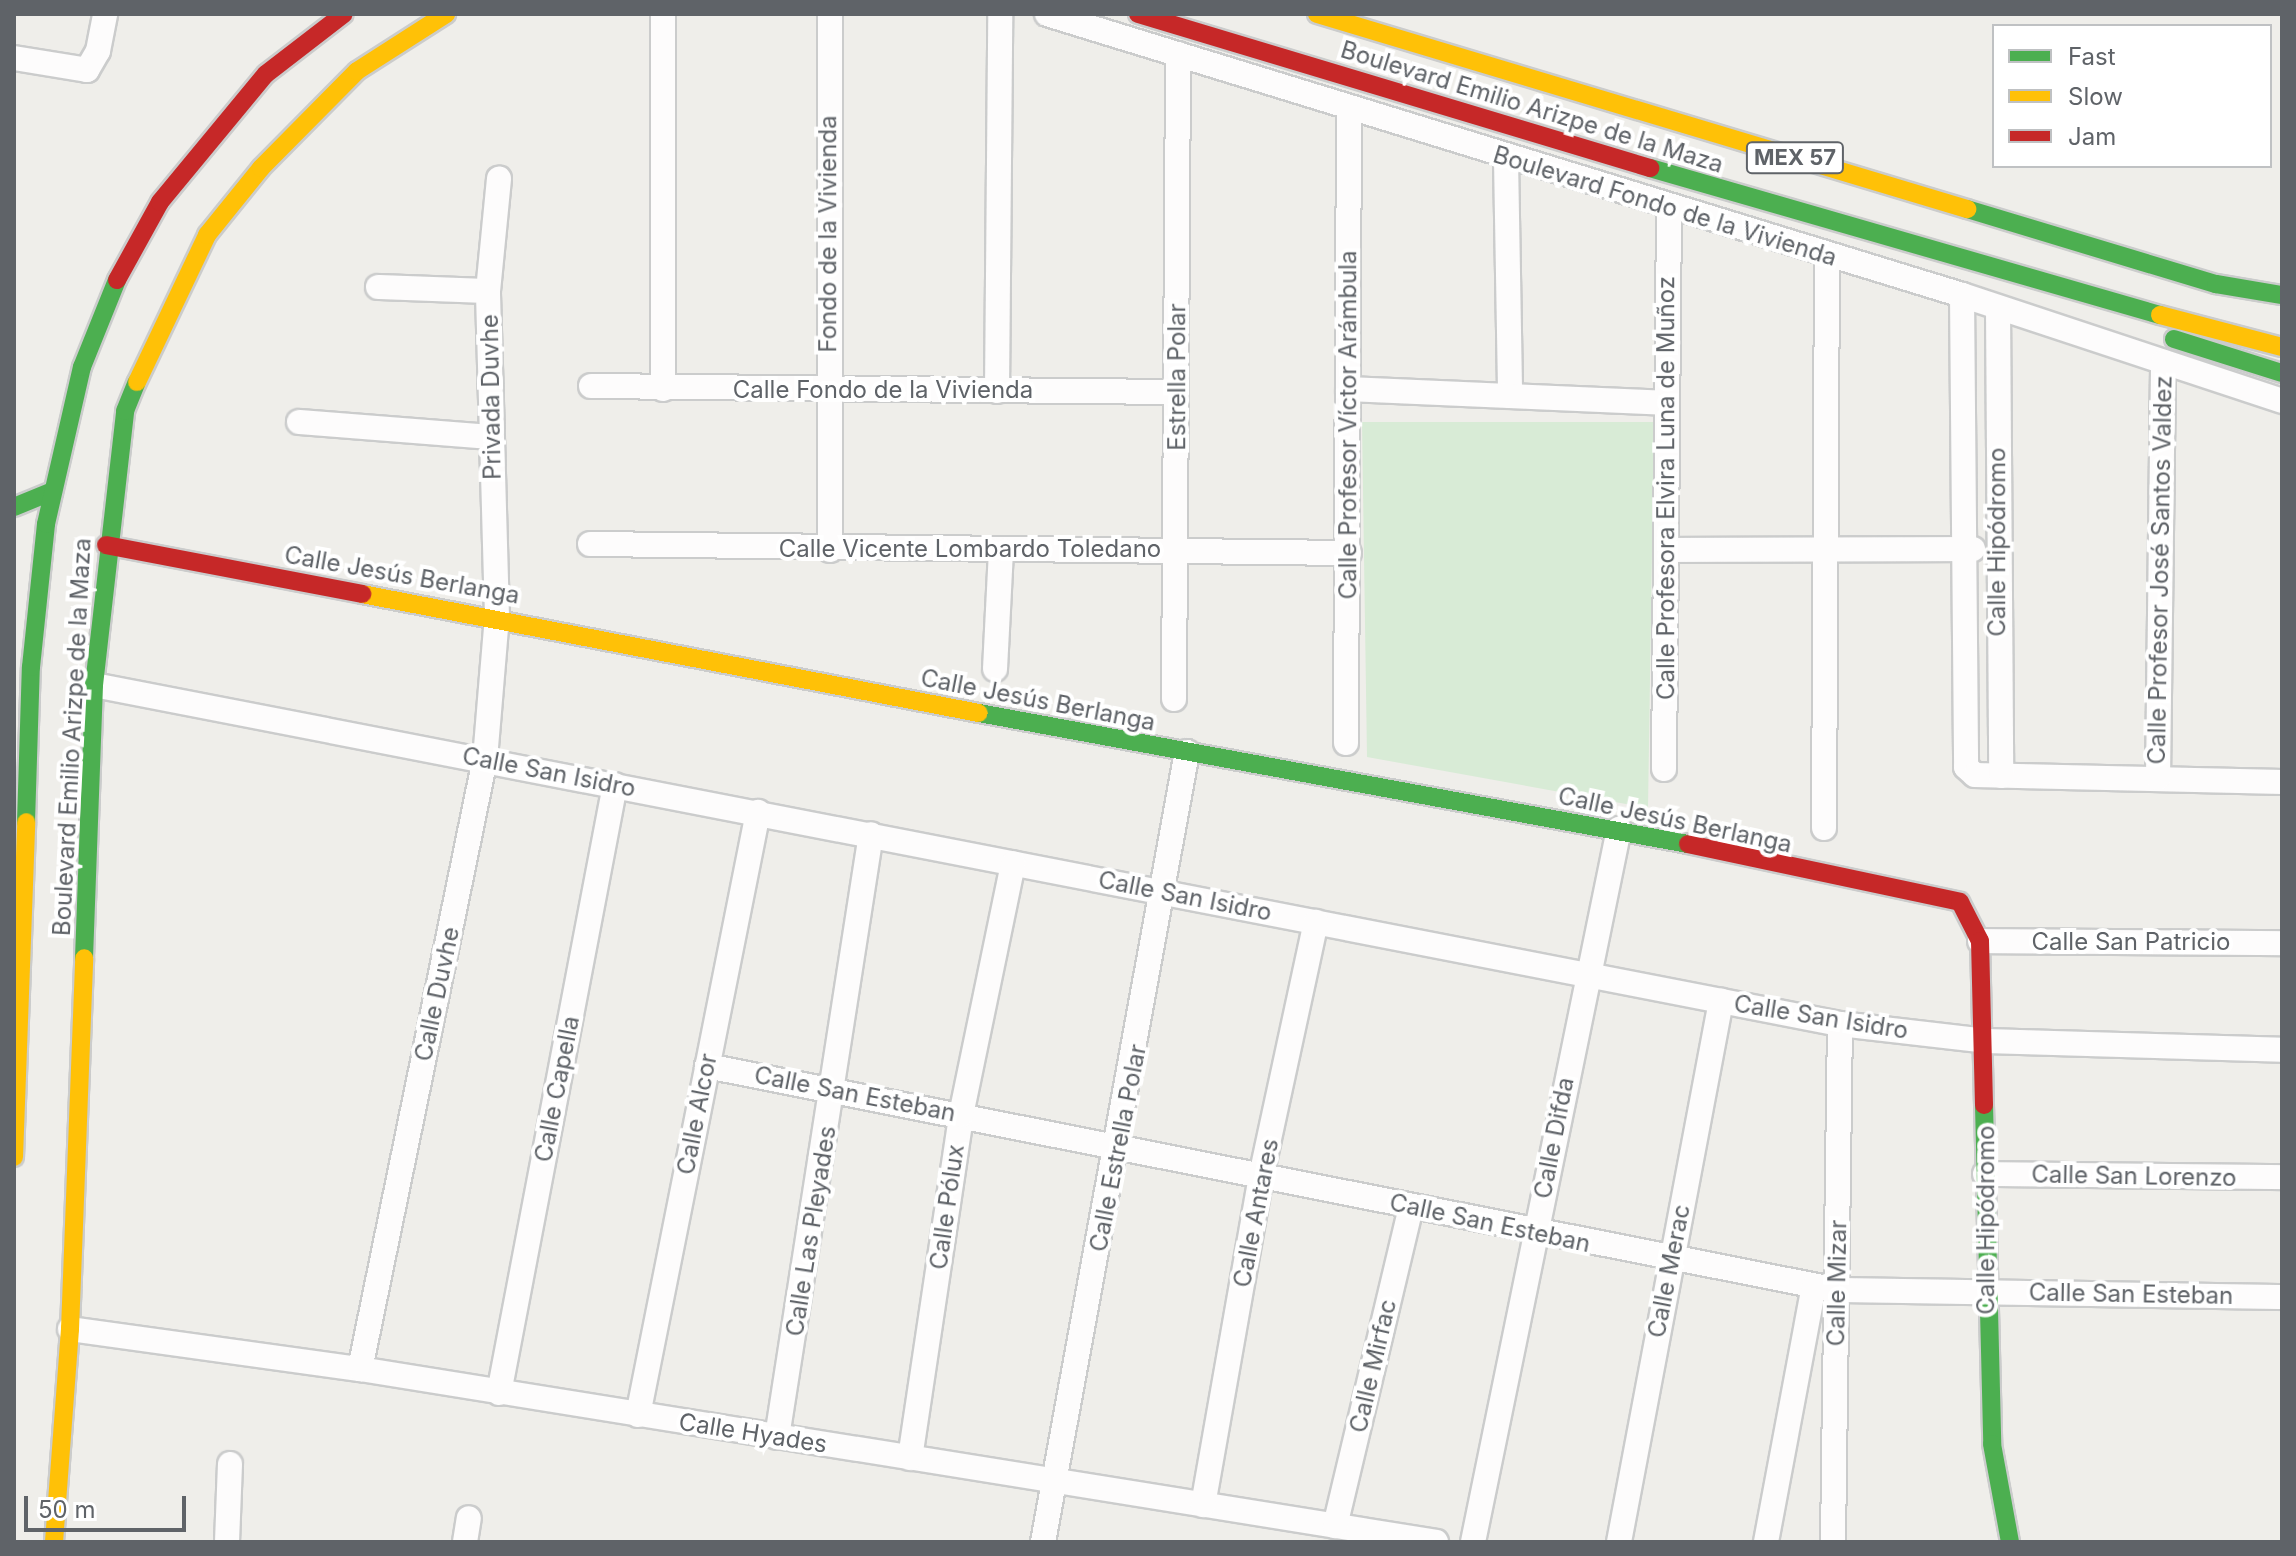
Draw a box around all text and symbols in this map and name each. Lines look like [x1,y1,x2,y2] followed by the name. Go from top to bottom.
[1992,24,2272,168] legend
[1337,35,1727,179] street label: Boulevard Emilio Arizpe de la Maza
[2068,42,2116,71] text: Fast
[2068,82,2123,111] text: Slow
[814,115,842,353] street label: Fondo de la Vivienda
[2068,122,2116,151] text: Jam
[1490,140,1840,272] street label: Boulevard Fondo de la Vivienda
[1745,140,1845,176] road number: MEX 57
[1334,251,1362,599] street label: Calle Profesor Víctor Arámbula
[1652,276,1680,700] street label: Calle Profesora Elvira Luna de Muñoz
[1163,303,1191,451] street label: Estrella Polar
[475,314,507,480] street label: Privada Duvhe
[2142,375,2178,765] street label: Calle Profesor José Santos Valdez
[733,376,1033,404] street label: Calle Fondo de la Vivienda
[1983,447,2011,637] street label: Calle Hipódromo
[779,535,1161,563] street label: Calle Vicente Lombardo Toledano
[47,537,97,937] street label: Boulevard Emilio Arizpe de la Maza
[282,540,522,610] street label: Calle Jesús Berlanga
[918,663,1158,737] street label: Calle Jesús Berlanga
[460,741,638,803] street label: Calle San Isidro
[1556,781,1794,859] street label: Calle Jesús Berlanga
[1096,865,1274,927] street label: Calle San Isidro
[409,924,465,1064] street label: Calle Duvhe
[2032,928,2230,956] street label: Calle San Patricio
[1732,989,1910,1045] street label: Calle San Isidro
[529,1014,585,1164] street label: Calle Capella
[1084,1042,1152,1254] street label: Calle Estrella Polar
[671,1051,723,1177] street label: Calle Alcor
[752,1060,958,1128] street label: Calle San Esteban
[1528,1075,1580,1201] street label: Calle Difda
[780,1124,842,1338] street label: Calle Las Pleyades
[1972,1125,2000,1315] street label: Calle Hipódromo
[1227,1136,1285,1290] street label: Calle Antares
[924,1143,970,1271] street label: Calle Pólux
[2031,1160,2237,1192] street label: Calle San Lorenzo
[1387,1188,1593,1258] street label: Calle San Esteban
[1642,1202,1696,1340] street label: Calle Merac
[1821,1219,1853,1347] street label: Calle Mizar
[2029,1278,2233,1310] street label: Calle San Esteban
[1344,1297,1402,1435] street label: Calle Mirfac
[677,1407,829,1459] street label: Calle Hyades
[28,1480,190,1530] scale bar
[38,1495,96,1524] text: 50 m

